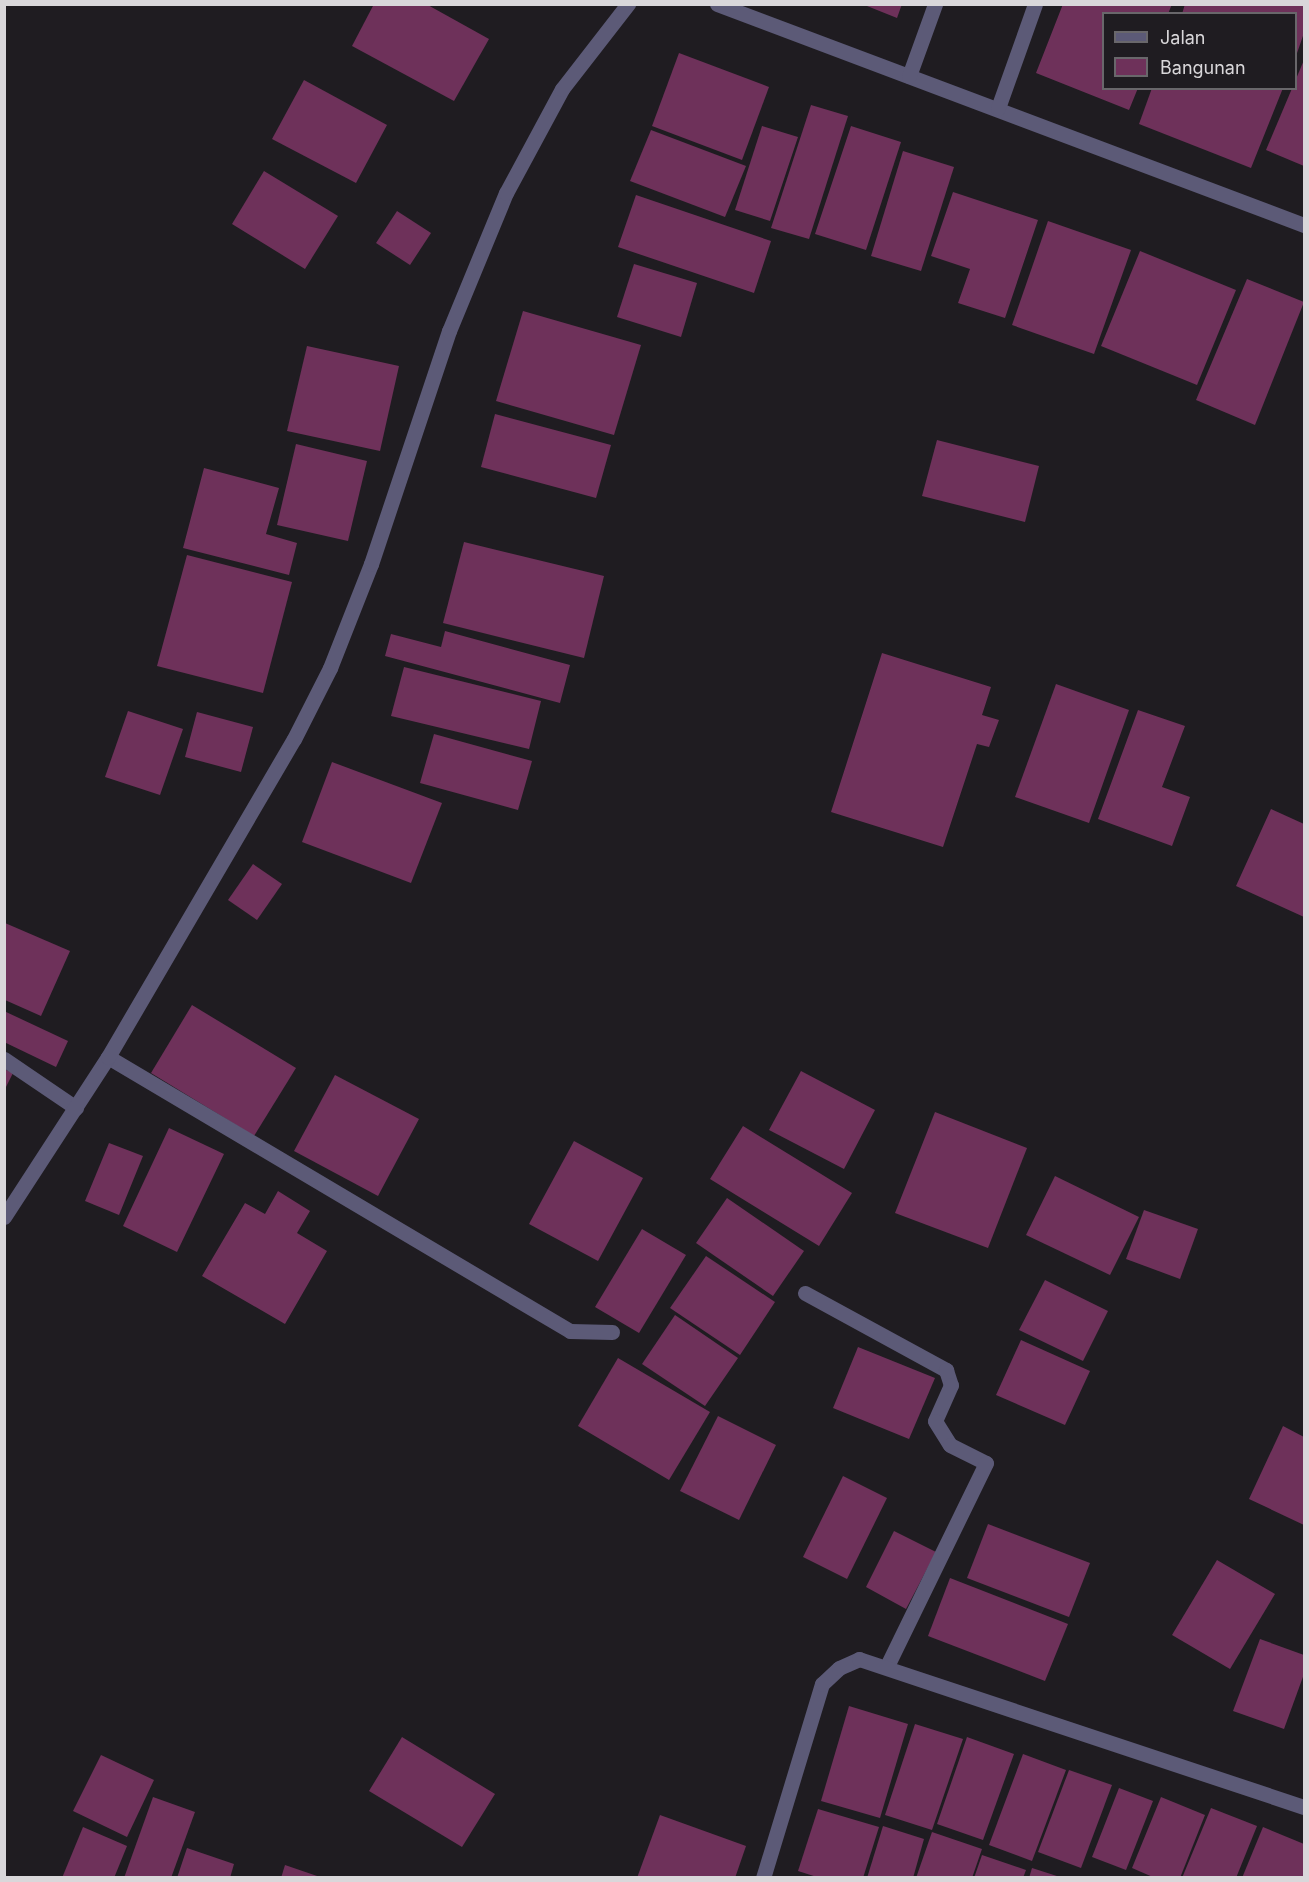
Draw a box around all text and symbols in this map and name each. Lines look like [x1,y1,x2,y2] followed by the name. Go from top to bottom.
[1102,12,1297,90] legend
[1160,27,1205,48] text: Jalan
[1160,57,1246,78] text: Bangunan

